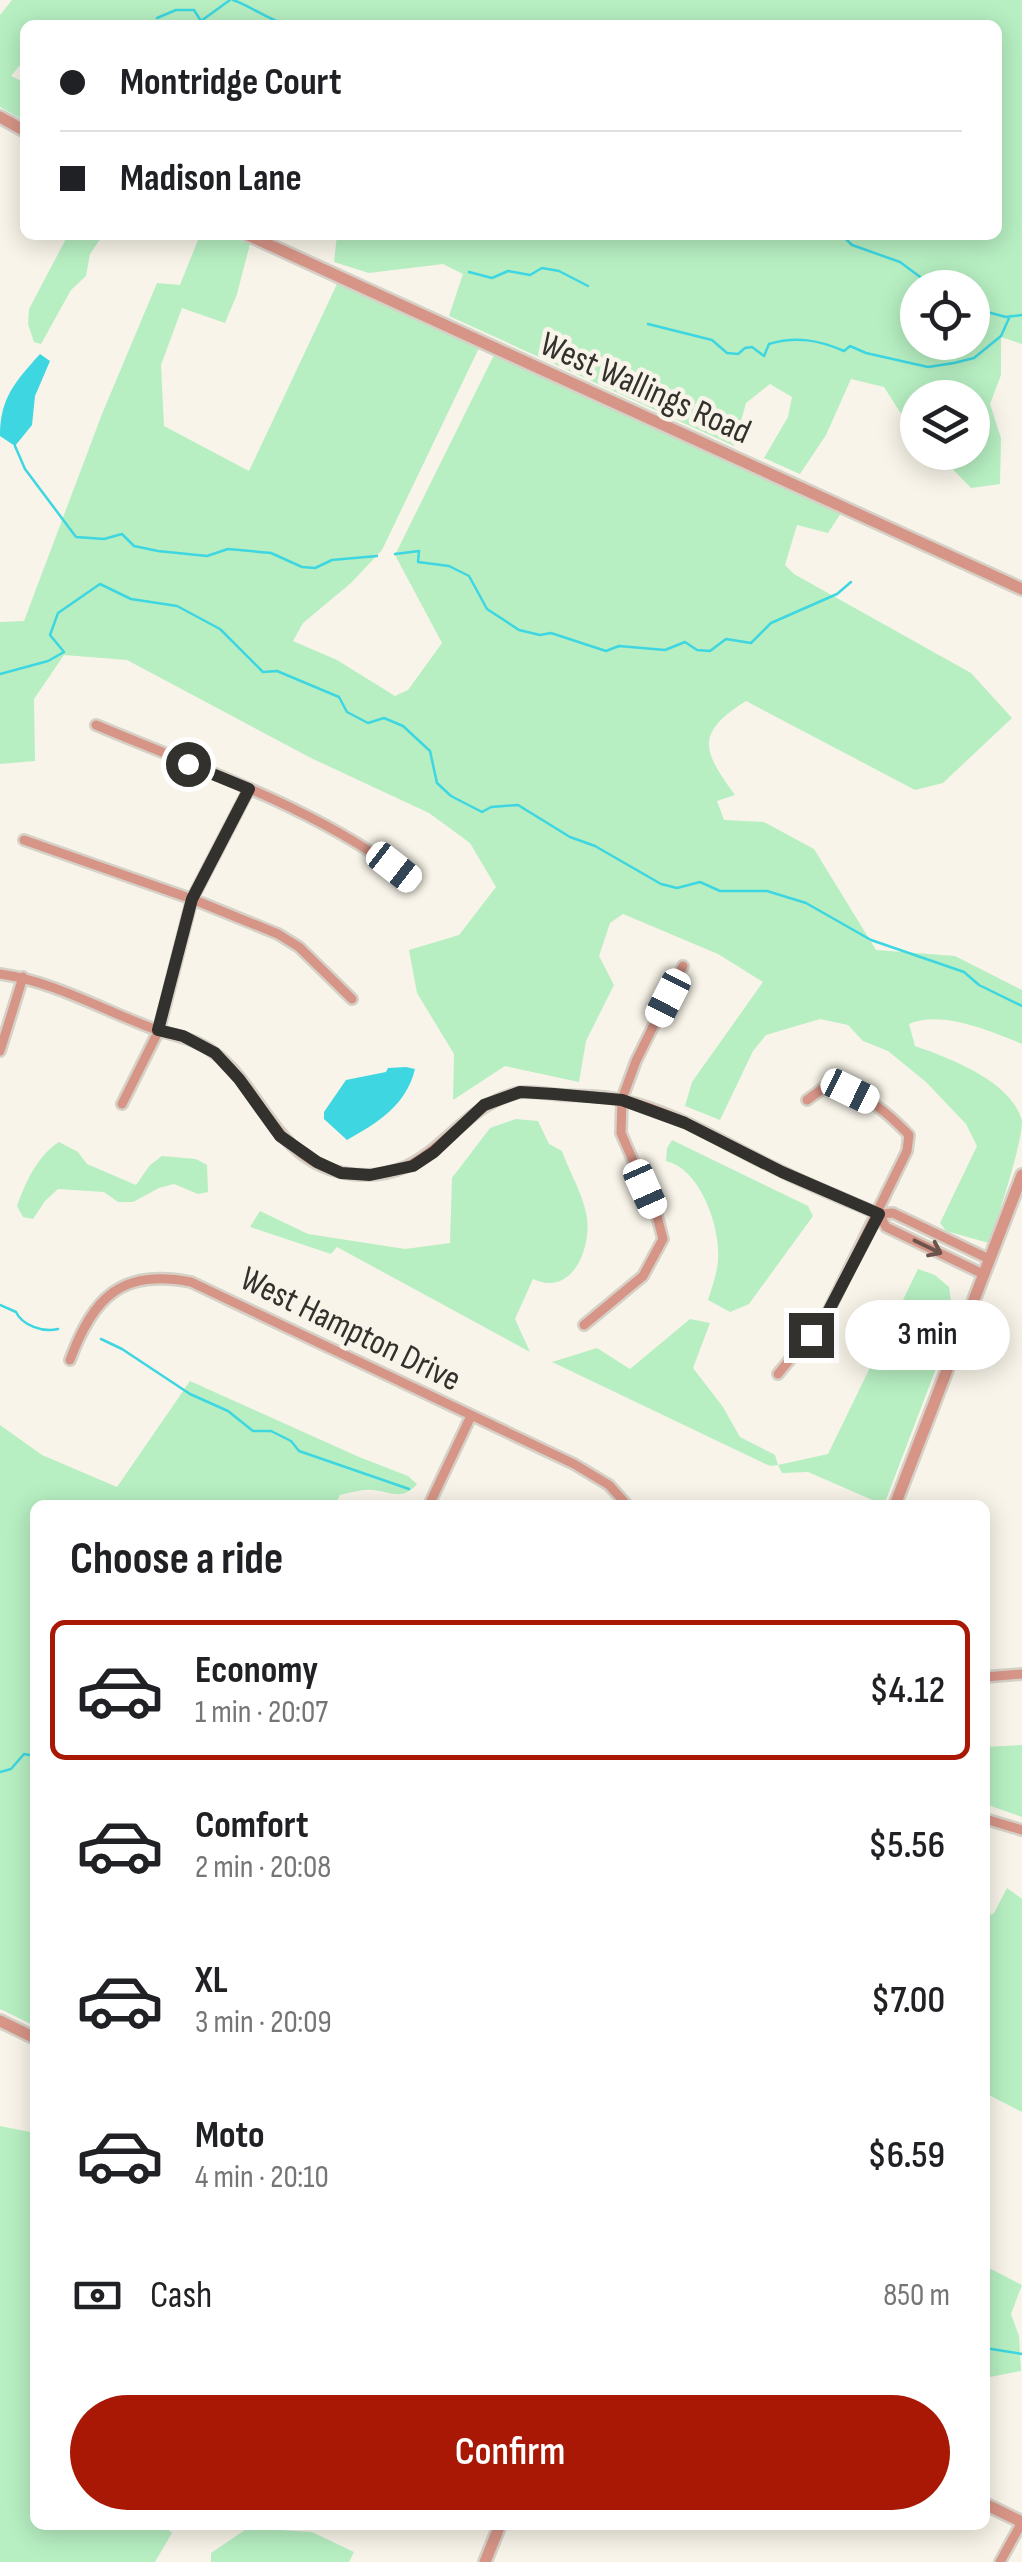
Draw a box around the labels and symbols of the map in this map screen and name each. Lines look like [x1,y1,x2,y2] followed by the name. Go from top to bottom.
[533,323,757,454] street label: West Wallings Road
[166,742,211,787] route start
[361,837,427,897] car
[641,964,695,1032] car
[816,1064,884,1118] car
[619,1155,671,1223] car
[912,1238,942,1257] one-way arrow
[233,1257,468,1401] street label: West Hampton Drive
[846,1300,1011,1370] callout: 3 min
[789,1313,834,1358] route end

